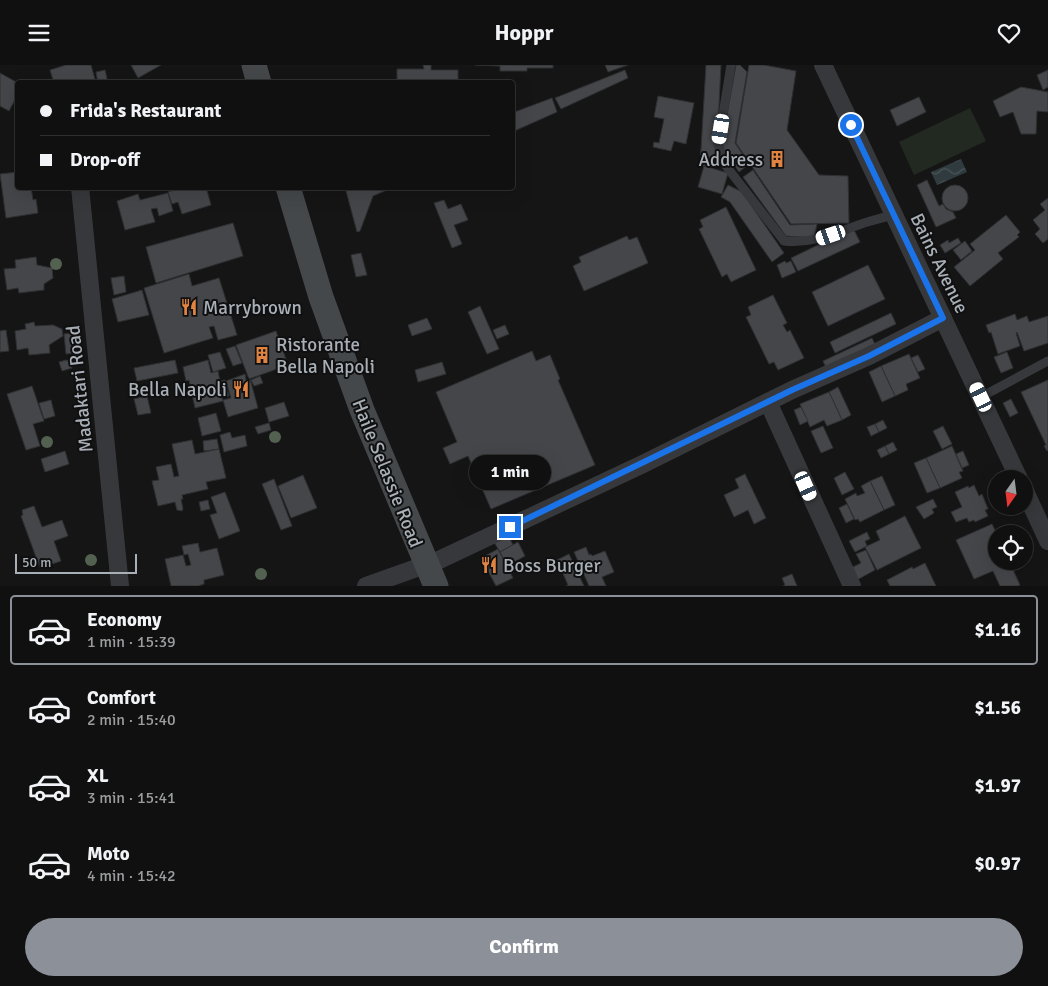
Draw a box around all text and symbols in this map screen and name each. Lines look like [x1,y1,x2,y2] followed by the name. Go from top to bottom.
[25,19,53,47] icon: menu
[495,19,554,46] text: Hoppr
[995,19,1023,47] icon: heart
[70,99,221,123] text: Frida's Restaurant
[711,113,730,145] car
[840,114,862,136] route start
[70,148,140,172] text: Drop-off
[699,148,763,172] place label: Address
[767,149,787,169] building icon: Address
[905,209,974,318] street label: Bains Avenue
[814,223,847,247] car
[203,296,302,320] place label: Marrybrown
[179,297,199,317] restaurant icon: Marrybrown
[61,324,99,454] street label: Madaktari Road
[276,333,375,379] place label: Ristorante Bella Napoli
[252,345,272,365] building icon: Ristorante Bella Napoli
[128,378,227,402] place label: Bella Napoli
[231,379,251,399] restaurant icon: Bella Napoli
[967,380,994,414] car
[346,396,428,551] street label: Haile Selassie Road
[469,455,551,489] callout: 1 min
[491,462,529,482] text: 1 min
[793,469,818,503] car
[988,470,1032,515] north arrow
[988,470,1033,570] map controls
[499,516,521,538] route end
[988,525,1033,570] button: locate
[15,551,138,574] scale bar
[22,554,51,571] text: 50 m
[503,554,600,578] place label: Boss Burger
[479,555,499,575] restaurant icon: Boss Burger
[27,608,72,653] icon: car
[87,608,161,632] text: Economy
[975,618,1021,642] text: $1.16
[87,632,176,652] text: 1 min · 15:39
[27,686,72,731] icon: car
[87,686,156,710] text: Comfort
[975,696,1021,720] text: $1.56
[87,710,176,730] text: 2 min · 15:40
[27,764,72,809] icon: car
[87,764,109,788] text: XL
[975,774,1021,798] text: $1.97
[87,788,176,808] text: 3 min · 15:41
[27,842,72,887] icon: car
[87,842,130,866] text: Moto
[975,852,1021,876] text: $0.97
[87,866,176,886] text: 4 min · 15:42
[25,918,1023,976] button: Confirm

